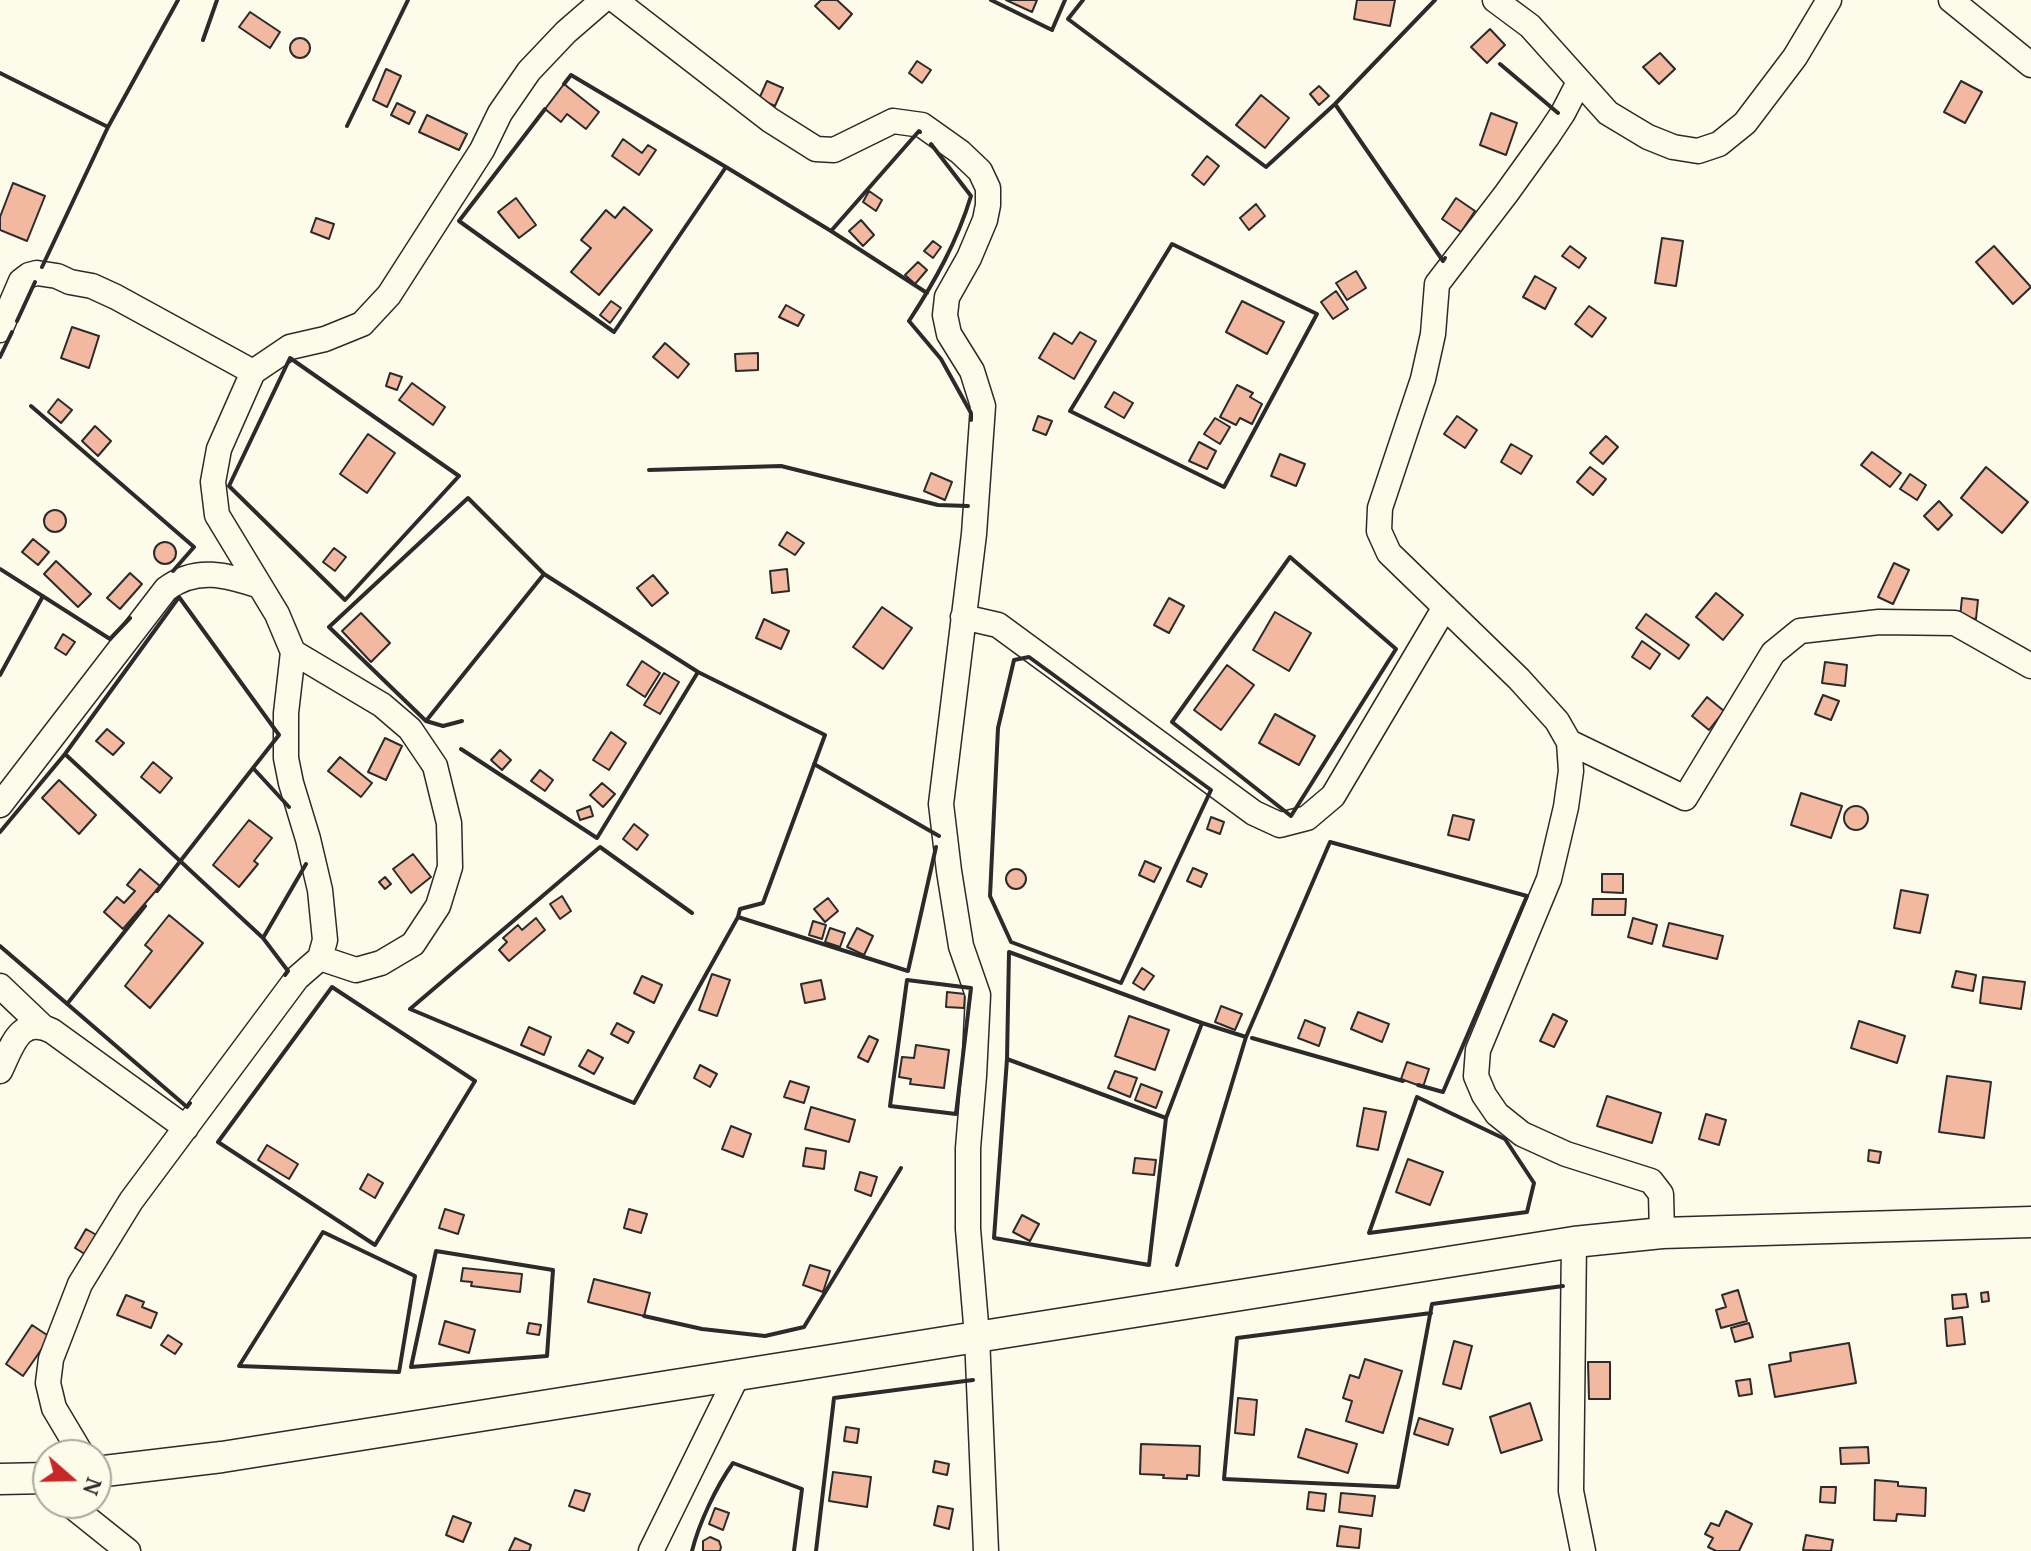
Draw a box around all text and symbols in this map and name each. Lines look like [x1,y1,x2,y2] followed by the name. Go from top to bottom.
[32,1439,112,1519] north arrow
[77,1474,110,1499] text: N

